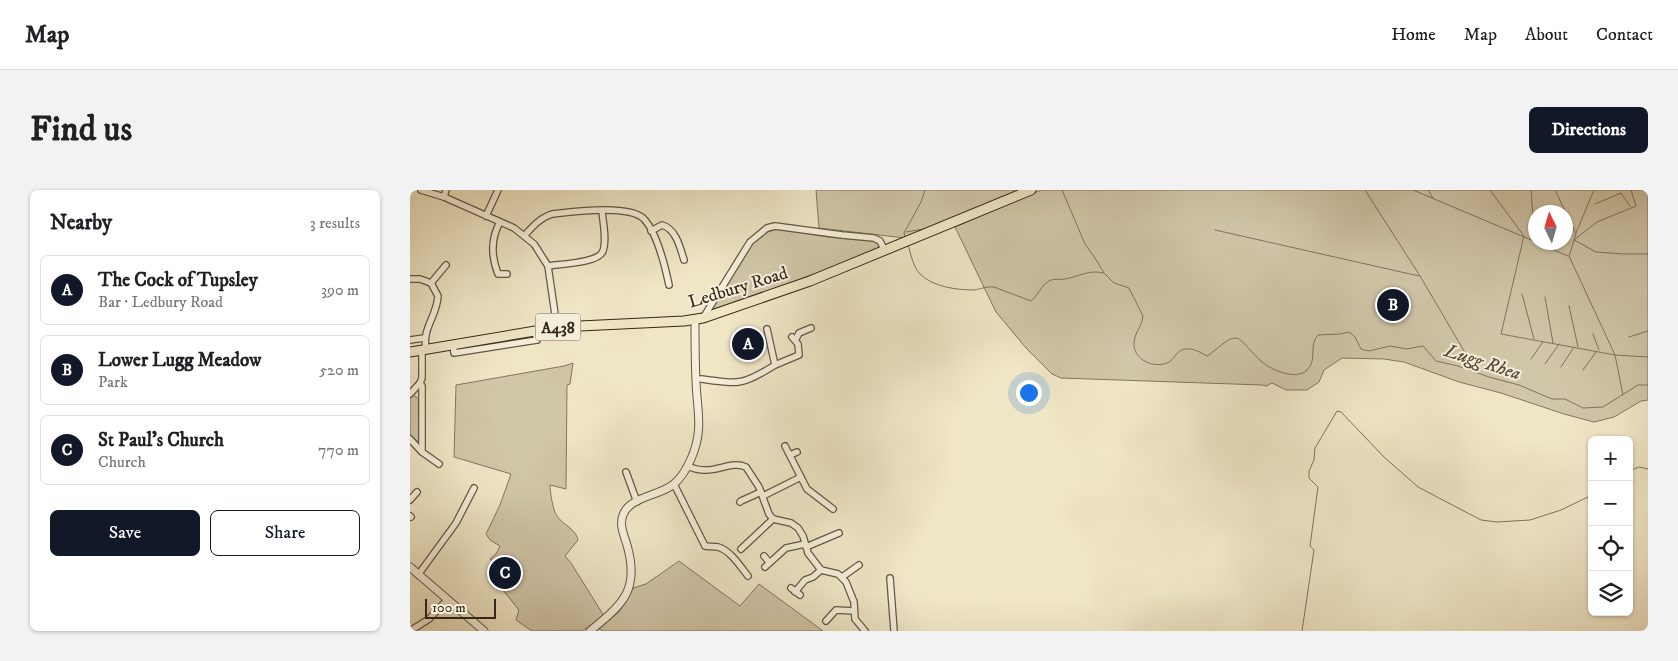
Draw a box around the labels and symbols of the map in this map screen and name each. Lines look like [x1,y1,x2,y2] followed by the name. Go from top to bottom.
[1528,205,1573,250] north arrow
[686,262,791,314] street label: Ledbury Road
[1377,286,1409,324] pin: B
[536,314,580,340] road number: A438
[732,325,764,363] pin: A
[1441,339,1523,386] water label: Lugg Rhea
[1016,380,1042,406] your location
[489,554,521,592] pin: C
[425,596,496,619] scale bar

